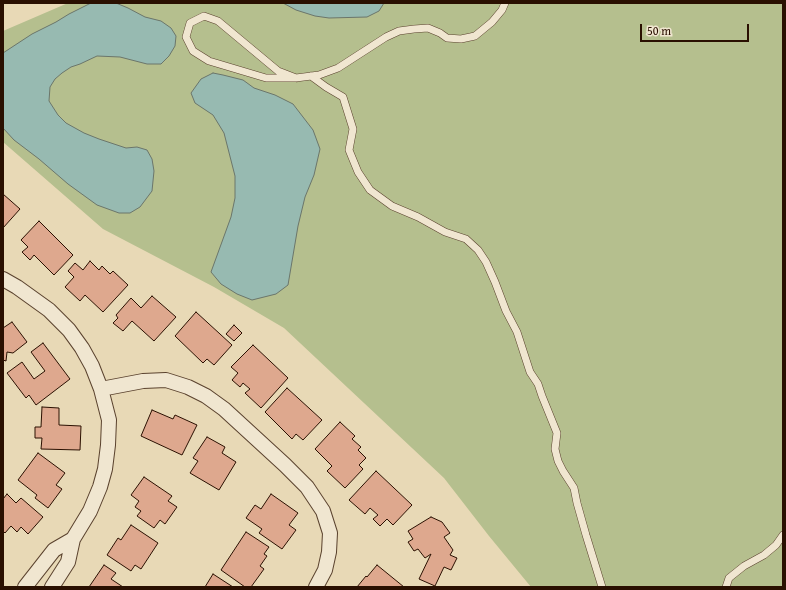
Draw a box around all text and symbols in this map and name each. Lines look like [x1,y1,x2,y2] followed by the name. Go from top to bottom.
[642,16,751,42] scale bar
[647,22,671,39] text: 50 m

